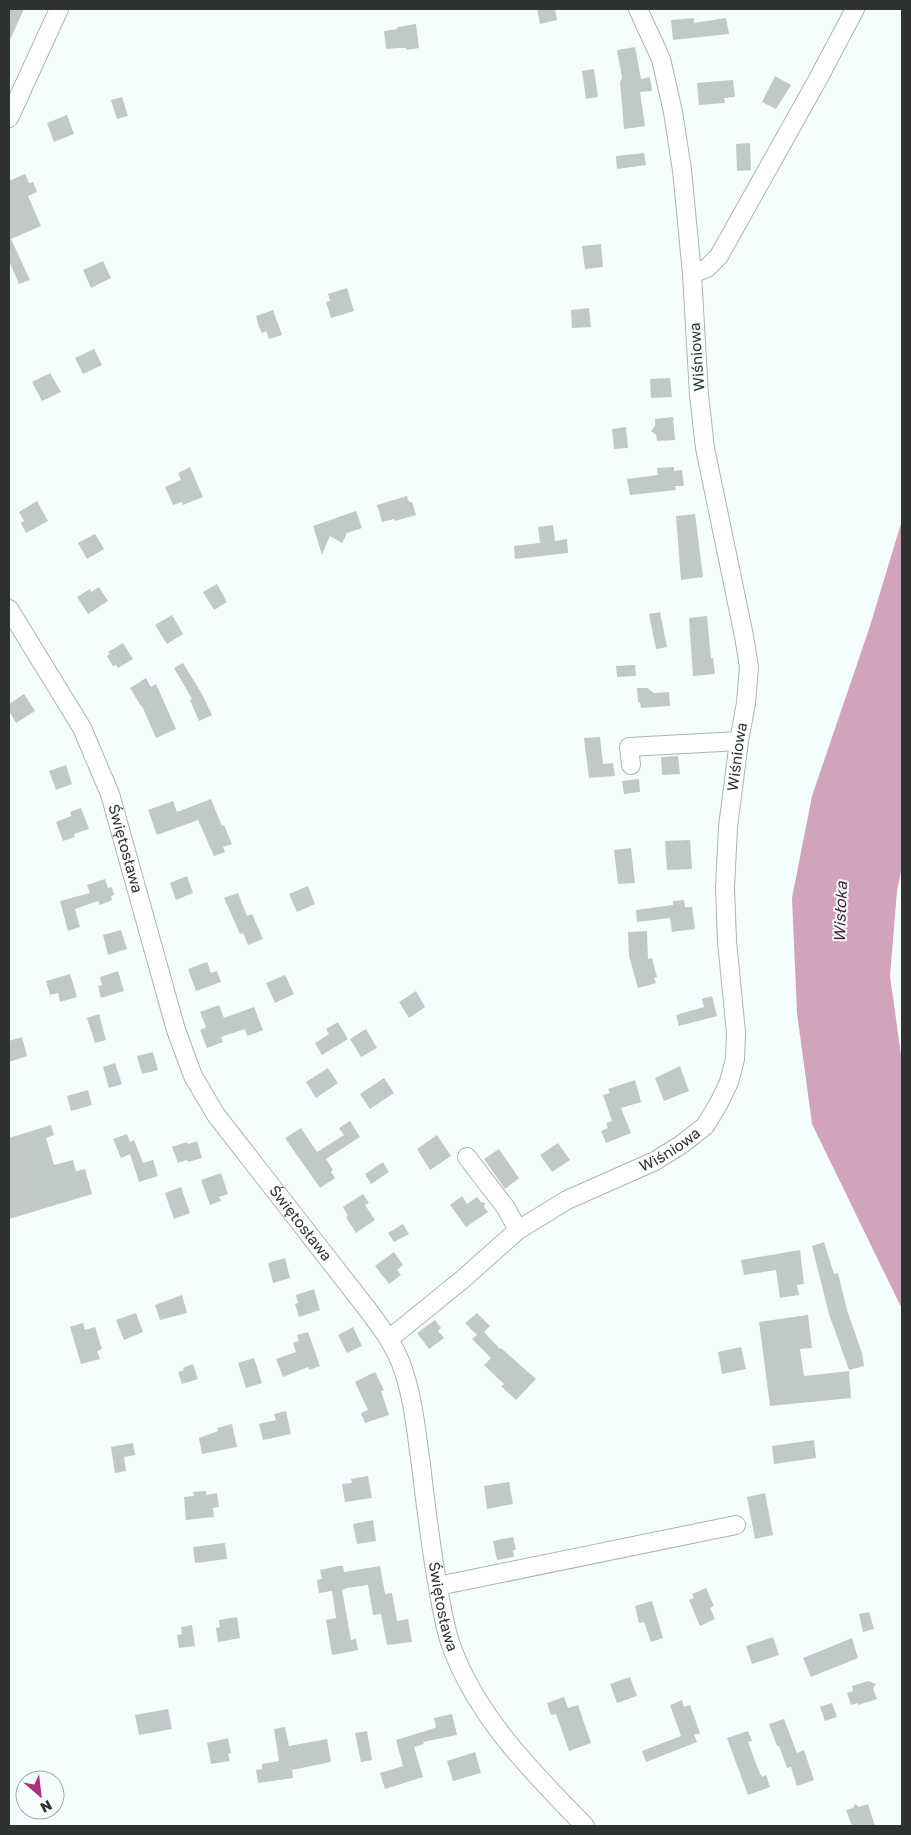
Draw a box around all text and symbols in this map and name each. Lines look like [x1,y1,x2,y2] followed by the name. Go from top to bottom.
[685,322,707,392] street label: Wiśniowa
[723,721,750,792] street label: Wiśniowa
[105,802,147,895] street label: Świętosława
[829,880,851,943] water label: Wisłoka
[636,1123,703,1175] street label: Wiśniowa
[266,1181,336,1264] street label: Świętosława
[426,1560,463,1654] street label: Świętosława
[15,1770,65,1820] north arrow
[38,1797,55,1817] text: N

